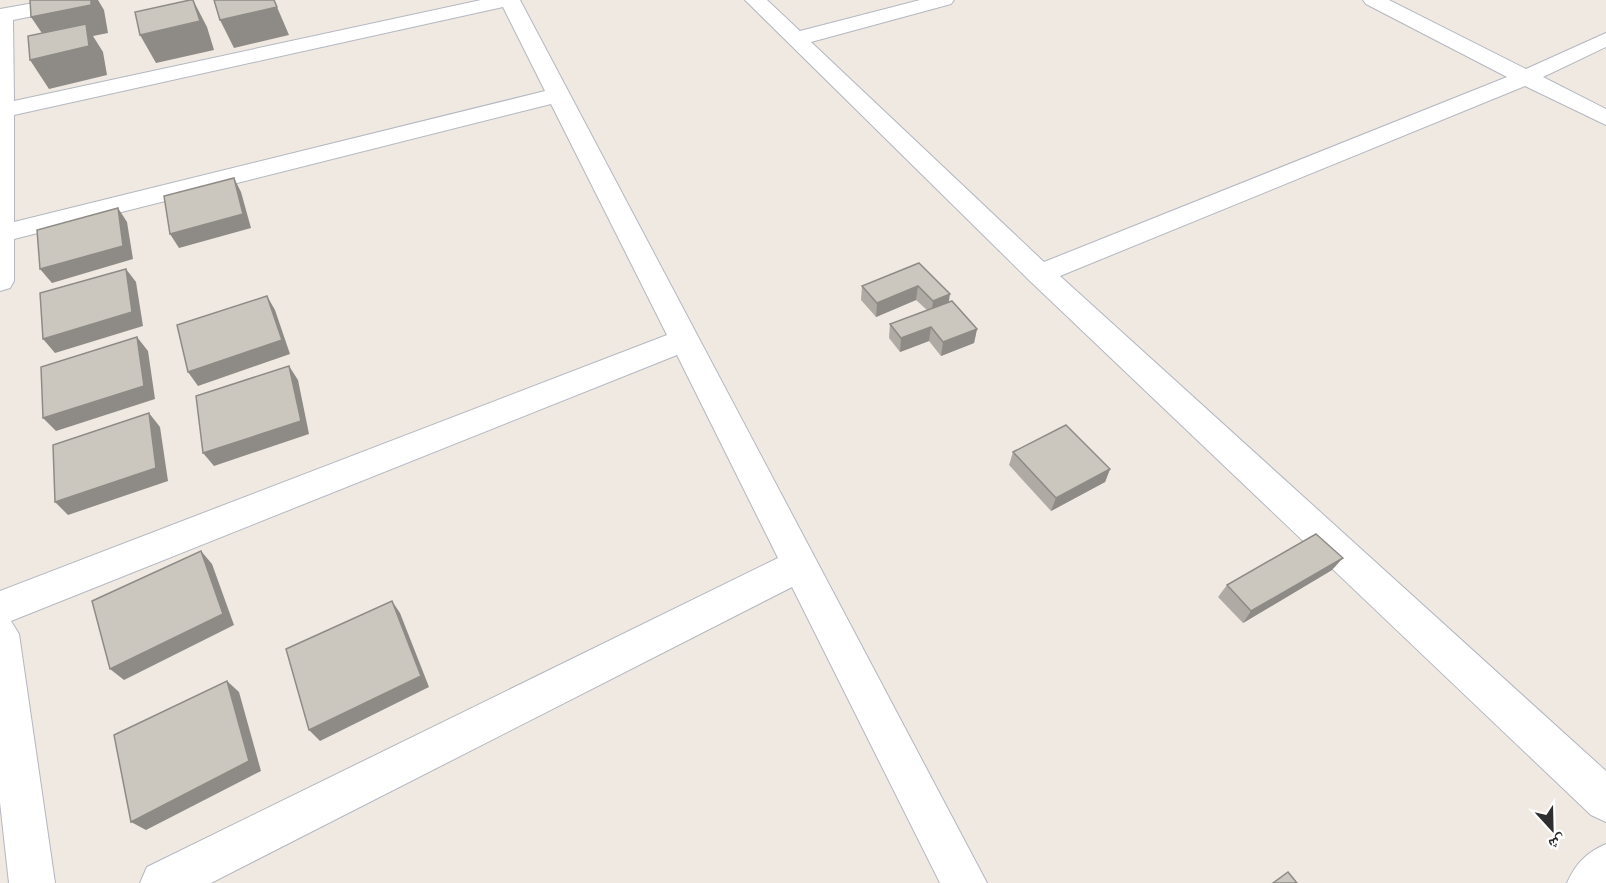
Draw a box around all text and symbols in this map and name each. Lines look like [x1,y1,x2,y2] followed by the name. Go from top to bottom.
[1522,799,1582,859] north arrow
[1546,830,1569,854] text: ش

